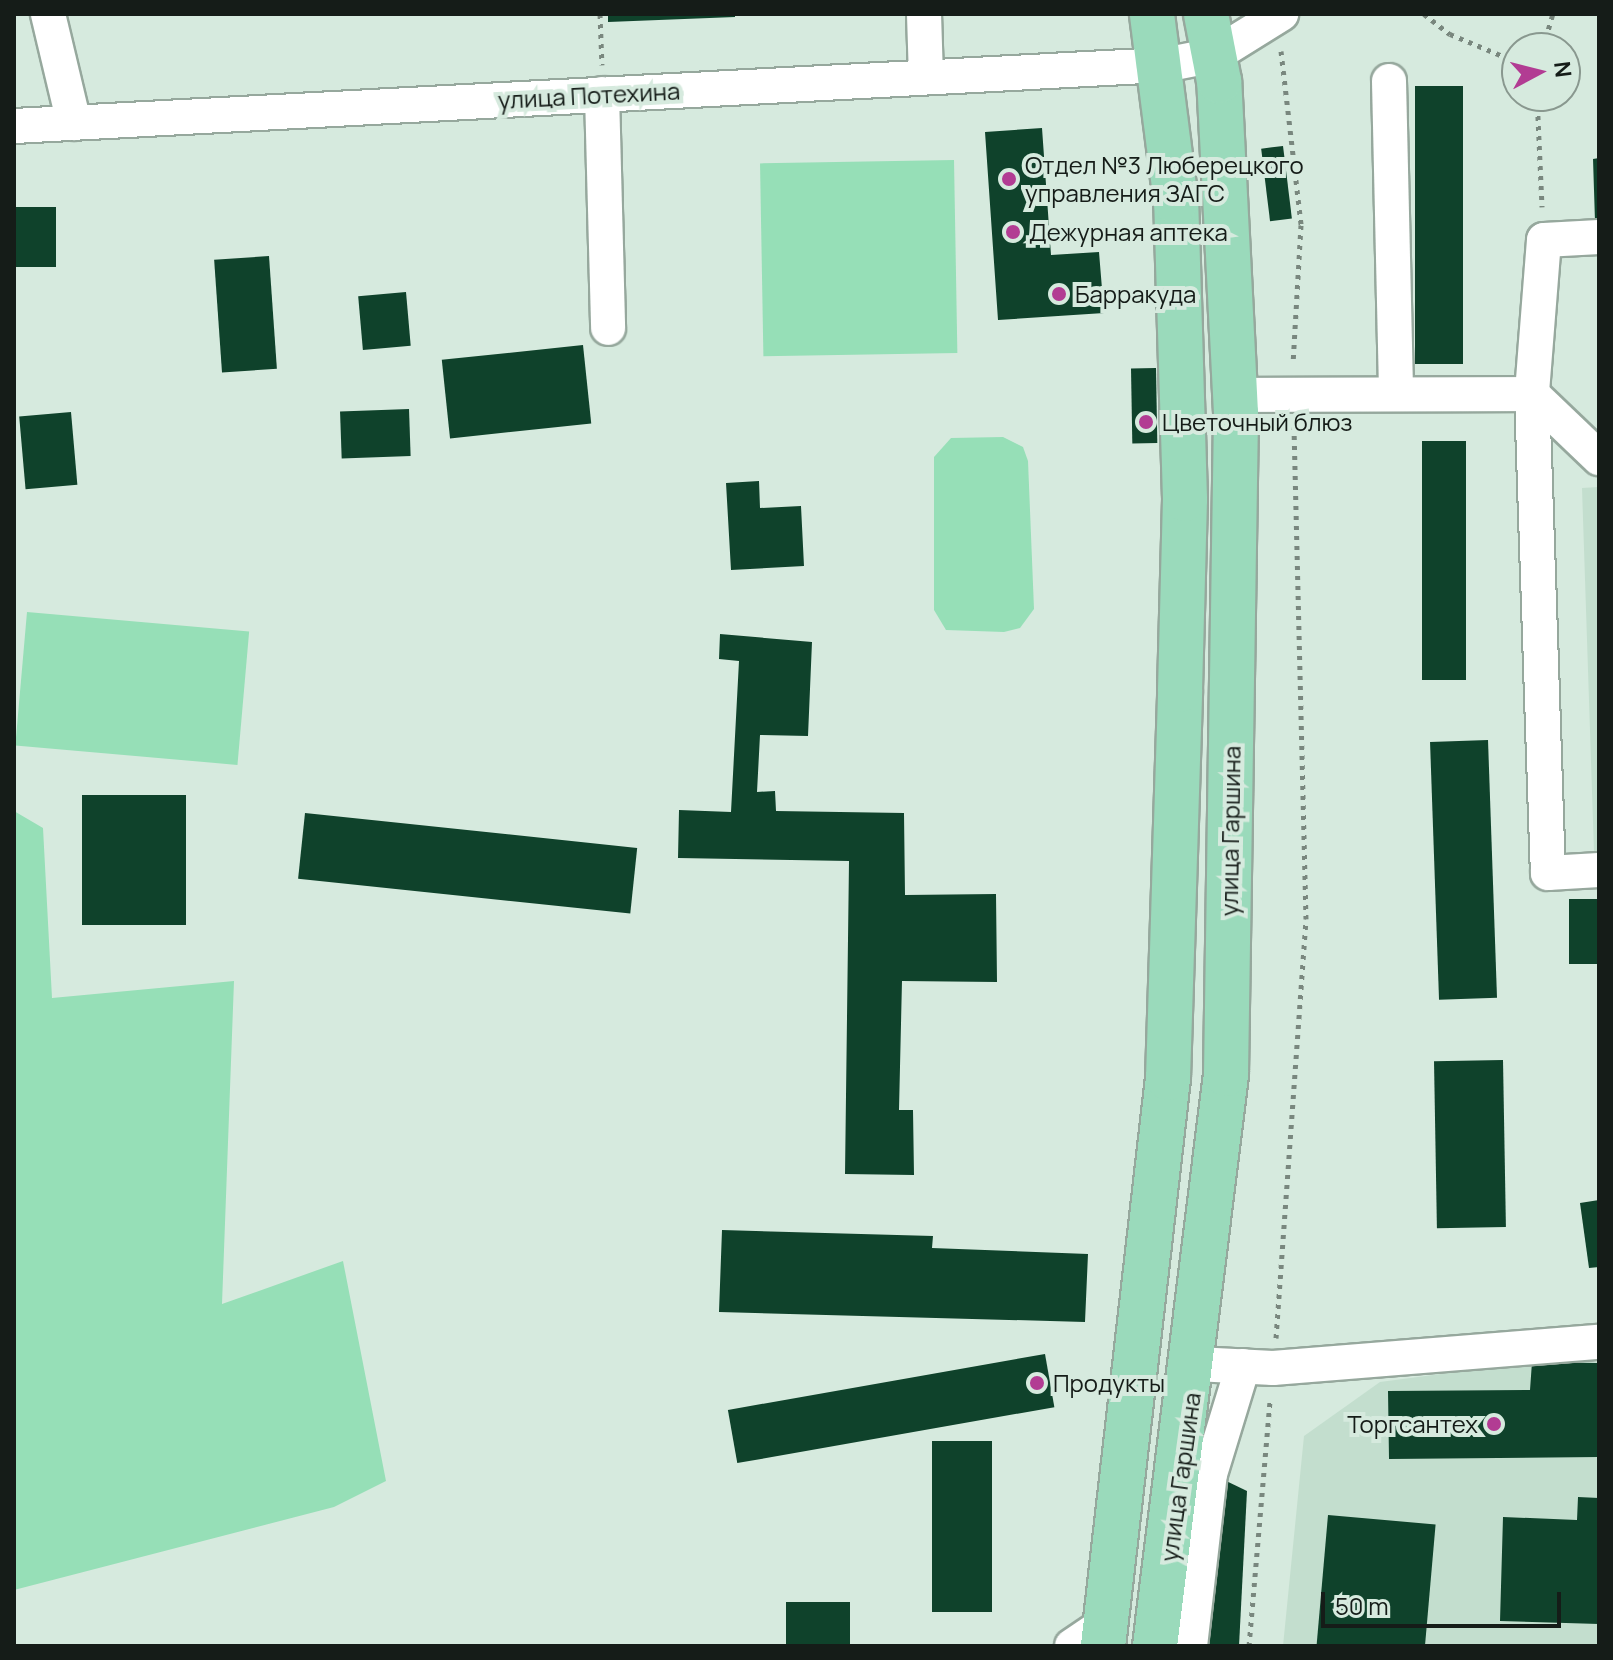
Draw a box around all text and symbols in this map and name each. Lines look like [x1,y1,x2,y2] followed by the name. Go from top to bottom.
[1501,32,1581,112] north arrow
[1547,60,1579,79] text: N
[497,76,681,114] street label: улица Потехина
[1025,151,1304,207] place label: Отдел №3 Люберецкого управления ЗАГС
[1000,170,1018,188] marker: Отдел №3 Люберецкого управления ЗАГС
[1029,218,1228,246] place label: Дежурная аптека
[1004,223,1022,241] marker: Дежурная аптека
[1075,280,1196,308] place label: Барракуда
[1050,285,1068,303] marker: Барракуда
[1162,408,1353,436] place label: Цветочный блюз
[1137,413,1155,431] marker: Цветочный блюз
[1214,745,1246,917] street label: улица Гаршина
[1053,1369,1165,1397] place label: Продукты
[1028,1374,1046,1392] marker: Продукты
[1154,1391,1206,1563] street label: улица Гаршина
[1347,1410,1478,1438] place label: Торгсантех
[1485,1415,1503,1433] marker: Торгсантех
[1325,1576,1565,1626] scale bar
[1335,1589,1389,1622] text: 50 m

